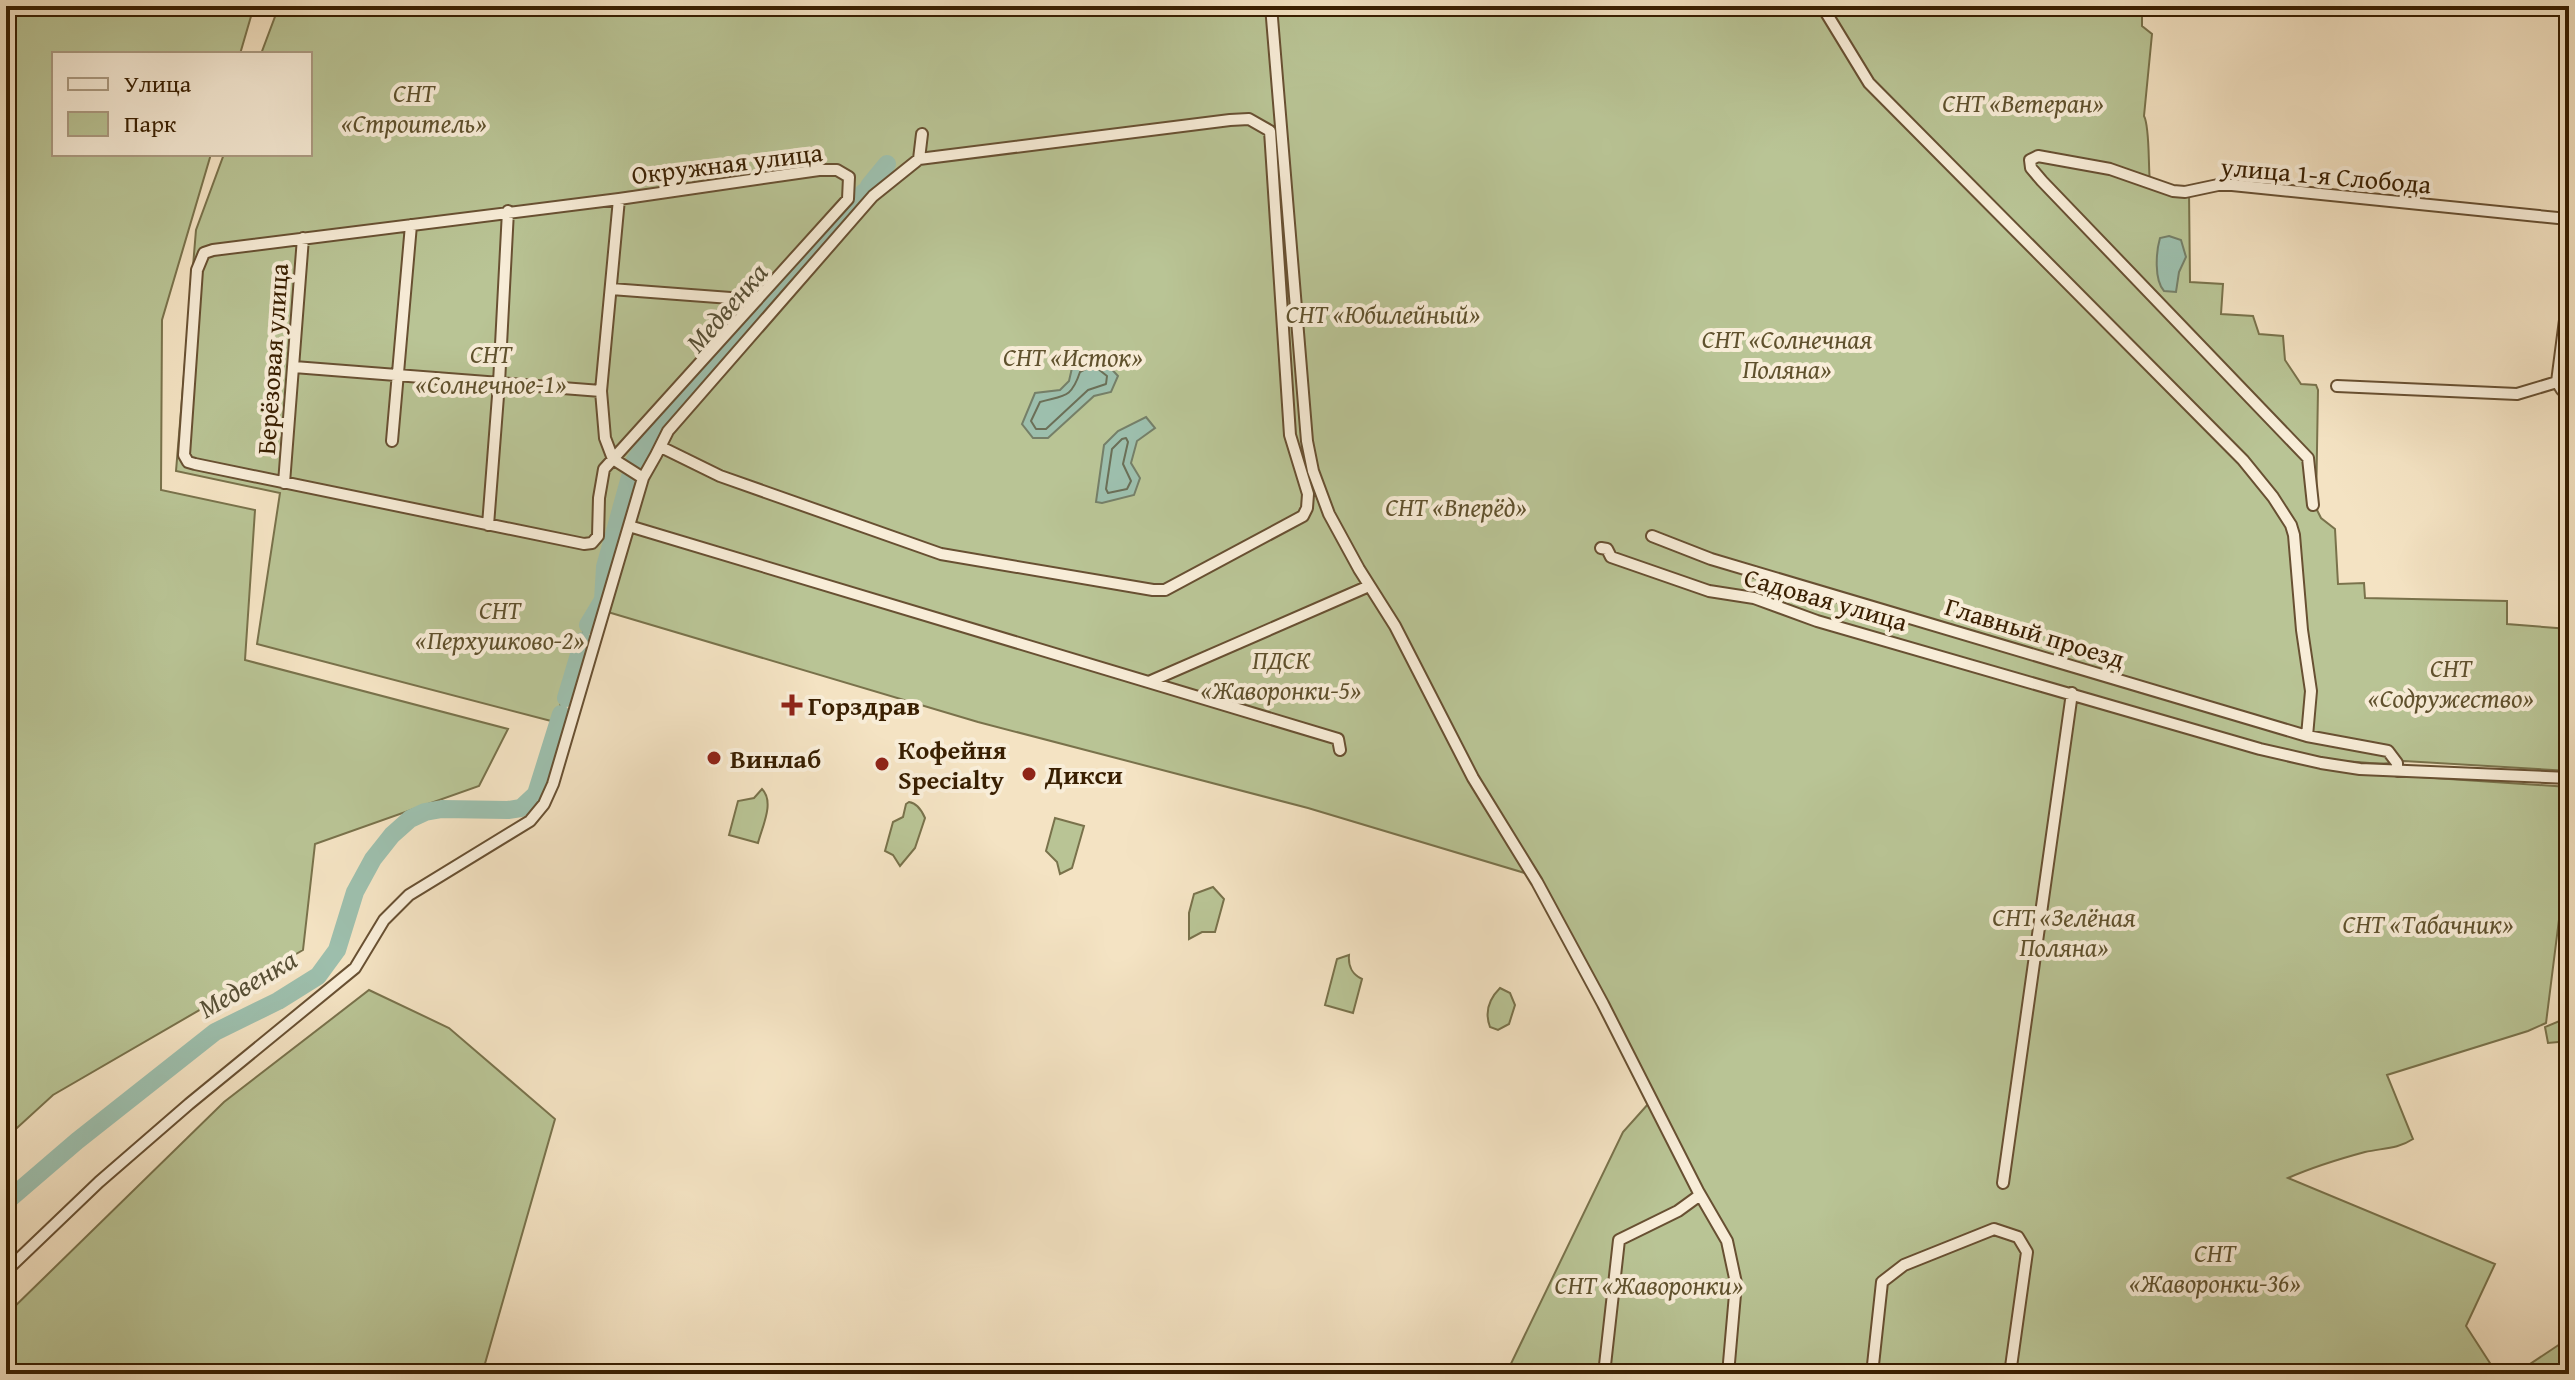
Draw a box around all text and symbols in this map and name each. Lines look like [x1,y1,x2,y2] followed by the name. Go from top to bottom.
[52,52,312,156] legend
[124,66,192,101] text: Улица
[341,73,487,142] park label: СНТ «Строитель»
[1942,83,2104,122] park label: СНТ «Ветеран»
[124,106,177,141] text: Парк
[629,132,825,194] street label: Окружная улица
[2218,146,2433,204] street label: улица 1-я Слобода
[675,253,777,361] water label: Медвенка
[246,261,298,456] street label: Берёзовая улица
[1286,294,1480,333] park label: СНТ «Юбилейный»
[1702,319,1873,388] park label: СНТ «Солнечная Поляна»
[416,334,566,403] park label: СНТ «Солнечное-1»
[1003,337,1143,376] park label: СНТ «Исток»
[1385,487,1527,526] park label: СНТ «Вперёд»
[1740,557,1913,641] street label: Садовая улица
[1940,586,2130,678] street label: Главный проезд
[415,590,585,659] park label: СНТ «Перхушково-2»
[1201,640,1361,709] park label: ПДСК «Жаворонки-5»
[2368,648,2534,717] park label: СНТ «Содружество»
[808,686,920,725] place label: Горздрав
[783,696,801,714] marker: Горздрав
[898,730,1007,799] place label: Кофейня Specialty
[730,739,821,778] place label: Винлаб
[705,749,723,767] marker: Винлаб
[873,755,891,773] marker: Кофейня Specialty
[1044,755,1123,794] place label: Дикси
[1020,765,1038,783] marker: Дикси
[1992,897,2136,966] park label: СНТ «Зелёная Поляна»
[2342,904,2514,943] park label: СНТ «Табачник»
[190,938,304,1028] water label: Медвенка
[2129,1233,2301,1302] park label: СНТ «Жаворонки-36»
[1555,1265,1743,1304] park label: СНТ «Жаворонки»

